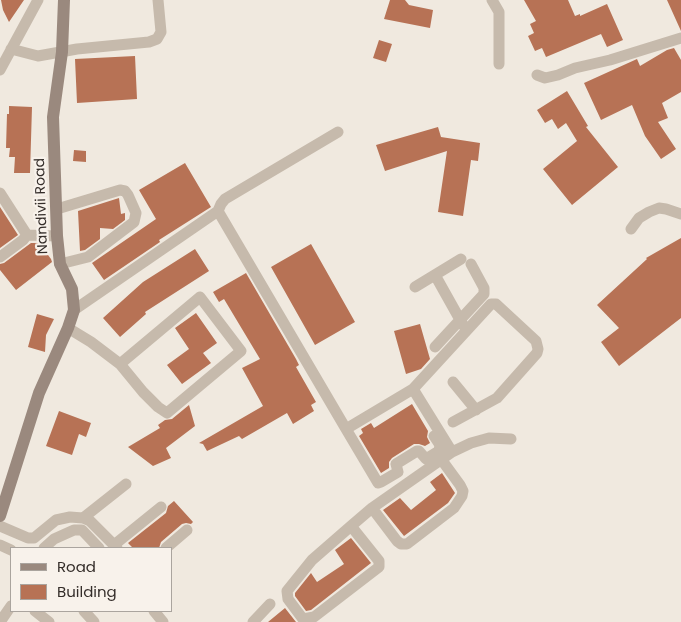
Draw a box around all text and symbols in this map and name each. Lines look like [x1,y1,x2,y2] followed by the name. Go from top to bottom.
[32,158,52,254] street label: Nandivii Road
[10,547,172,612] legend
[57,556,96,577] text: Road
[57,581,117,602] text: Building

